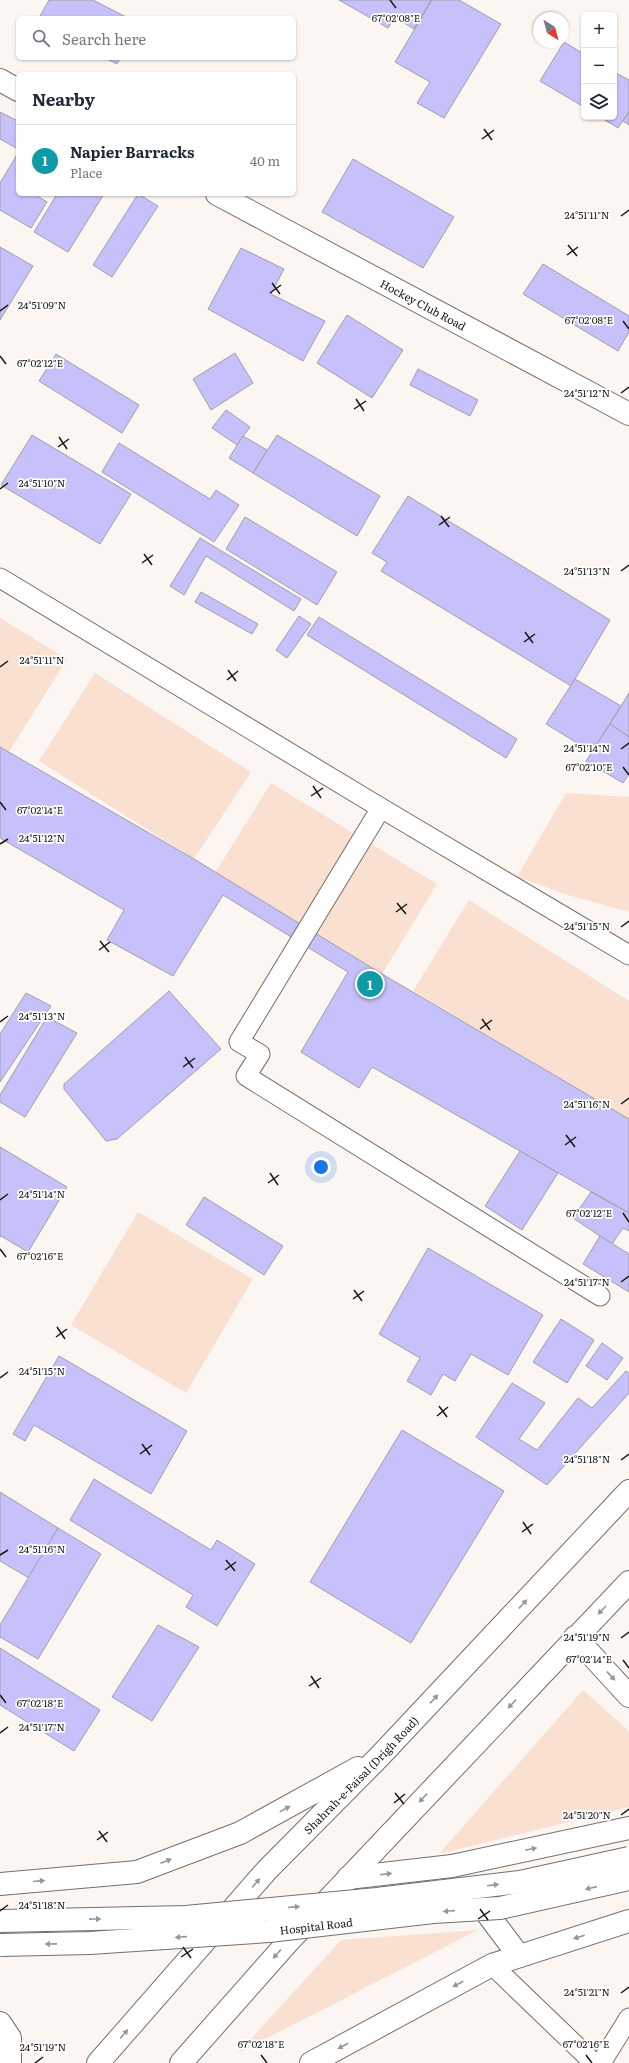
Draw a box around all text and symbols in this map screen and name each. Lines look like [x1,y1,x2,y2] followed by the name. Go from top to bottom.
[372,10,420,25] text: 67°02'08"E
[533,12,569,48] north arrow
[581,12,617,120] map controls
[581,12,617,48] button: +
[16,16,296,60] search box
[30,27,52,49] icon: search
[62,27,146,50] text: Search here
[581,48,617,84] button: −
[581,84,617,120] button: layers
[32,86,95,111] text: Nearby
[70,140,195,163] text: Napier Barracks
[42,151,48,170] text: 1
[250,151,280,170] text: 40 m
[70,163,102,182] text: Place
[565,207,609,222] text: 24°51'11"N
[378,275,469,334] street label: Hockey Club Road
[18,297,66,312] text: 24°51'09"N
[565,312,613,327] text: 67°02'08"E
[17,355,63,370] text: 67°02'12"E
[564,385,610,400] text: 24°51'12"N
[19,475,65,490] text: 24°51'10"N
[564,563,610,578] text: 24°51'13"N
[20,652,64,667] text: 24°51'11"N
[564,740,610,755] text: 24°51'14"N
[566,759,612,774] text: 67°02'10"E
[17,802,63,817] text: 67°02'14"E
[19,830,65,845] text: 24°51'12"N
[564,918,610,933] text: 24°51'15"N
[357,969,383,999] pin: 1
[19,1008,65,1023] text: 24°51'13"N
[564,1096,610,1111] text: 24°51'16"N
[311,1157,331,1177] your location
[19,1186,65,1201] text: 24°51'14"N
[566,1205,612,1220] text: 67°02'12"E
[17,1248,63,1263] text: 67°02'16"E
[564,1274,610,1289] text: 24°51'17"N
[19,1363,65,1378] text: 24°51'15"N
[564,1451,610,1466] text: 24°51'18"N
[19,1541,65,1556] text: 24°51'16"N
[518,1599,527,1609] one-way arrow
[597,1605,607,1615] one-way arrow
[564,1629,610,1644] text: 24°51'19"N
[566,1651,612,1666] text: 67°02'14"E
[606,1671,615,1681] one-way arrow
[429,1694,438,1704] one-way arrow
[17,1695,63,1710] text: 67°02'18"E
[507,1699,517,1709] one-way arrow
[299,1712,422,1837] street label: Shahrah-e-Faisal (Drigh Road)
[19,1719,65,1734] text: 24°51'17"N
[419,1794,428,1803] one-way arrow
[279,1805,291,1812] one-way arrow
[563,1807,611,1822] text: 24°51'20"N
[525,1846,537,1852] one-way arrow
[161,1858,173,1864] one-way arrow
[380,1871,392,1877] one-way arrow
[33,1878,45,1884] one-way arrow
[251,1878,260,1888] one-way arrow
[487,1882,499,1888] one-way arrow
[585,1885,597,1891] one-way arrow
[19,1897,65,1912] text: 24°51'18"N
[288,1903,300,1910] one-way arrow
[442,1908,455,1914] one-way arrow
[279,1913,354,1938] street label: Hospital Road
[89,1916,102,1922] one-way arrow
[175,1933,187,1940] one-way arrow
[572,1934,584,1940] one-way arrow
[44,1941,57,1947] one-way arrow
[272,1949,281,1960] one-way arrow
[452,1981,464,1987] one-way arrow
[564,1984,610,1999] text: 24°51'21"N
[119,2029,128,2038] one-way arrow
[238,2036,284,2051] text: 67°02'18"E
[563,2036,609,2051] text: 67°02'16"E
[20,2039,66,2054] text: 24°51'19"N
[337,2042,349,2049] one-way arrow

